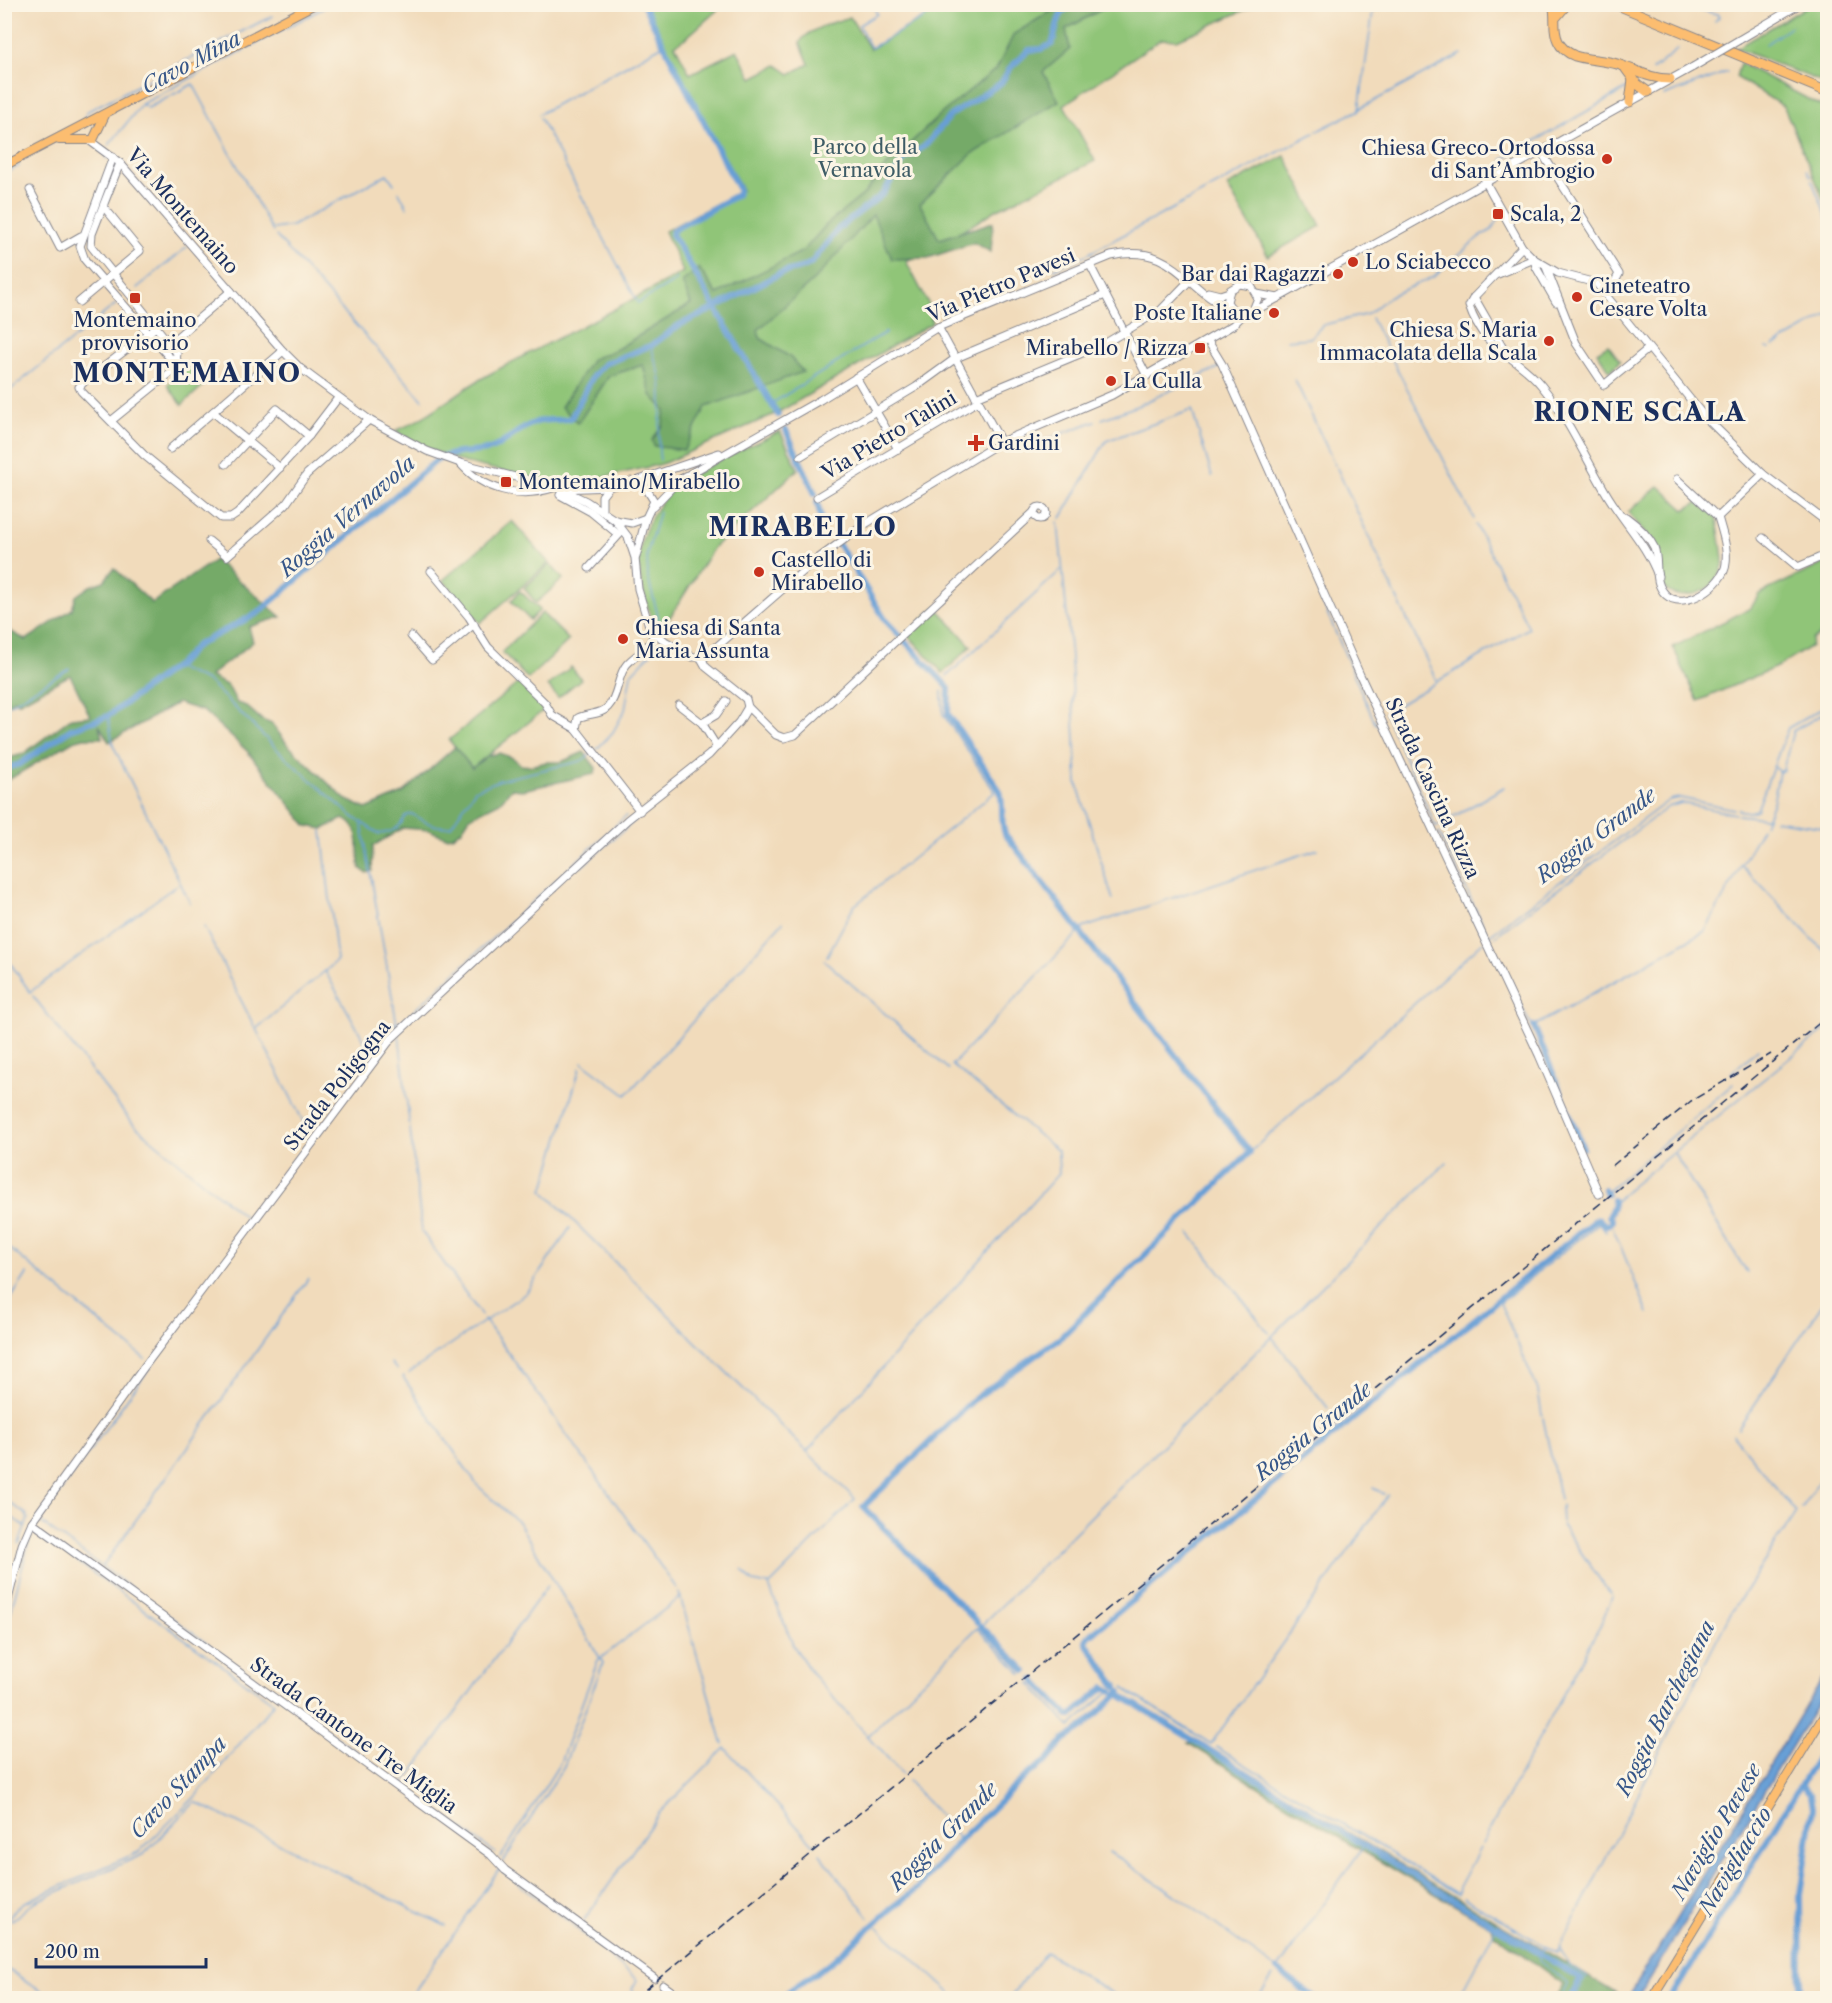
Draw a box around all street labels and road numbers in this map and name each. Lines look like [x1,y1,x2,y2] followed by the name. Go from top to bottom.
[121,142,244,279] street label: Via Montemaino
[922,243,1079,327] street label: Via Pietro Pavesi
[816,385,961,485] street label: Via Pietro Talini
[1380,694,1486,883] street label: Strada Cascina Rizza
[279,1015,396,1155] street label: Strada Poligogna
[246,1652,463,1818] street label: Strada Cantone Tre Miglia

